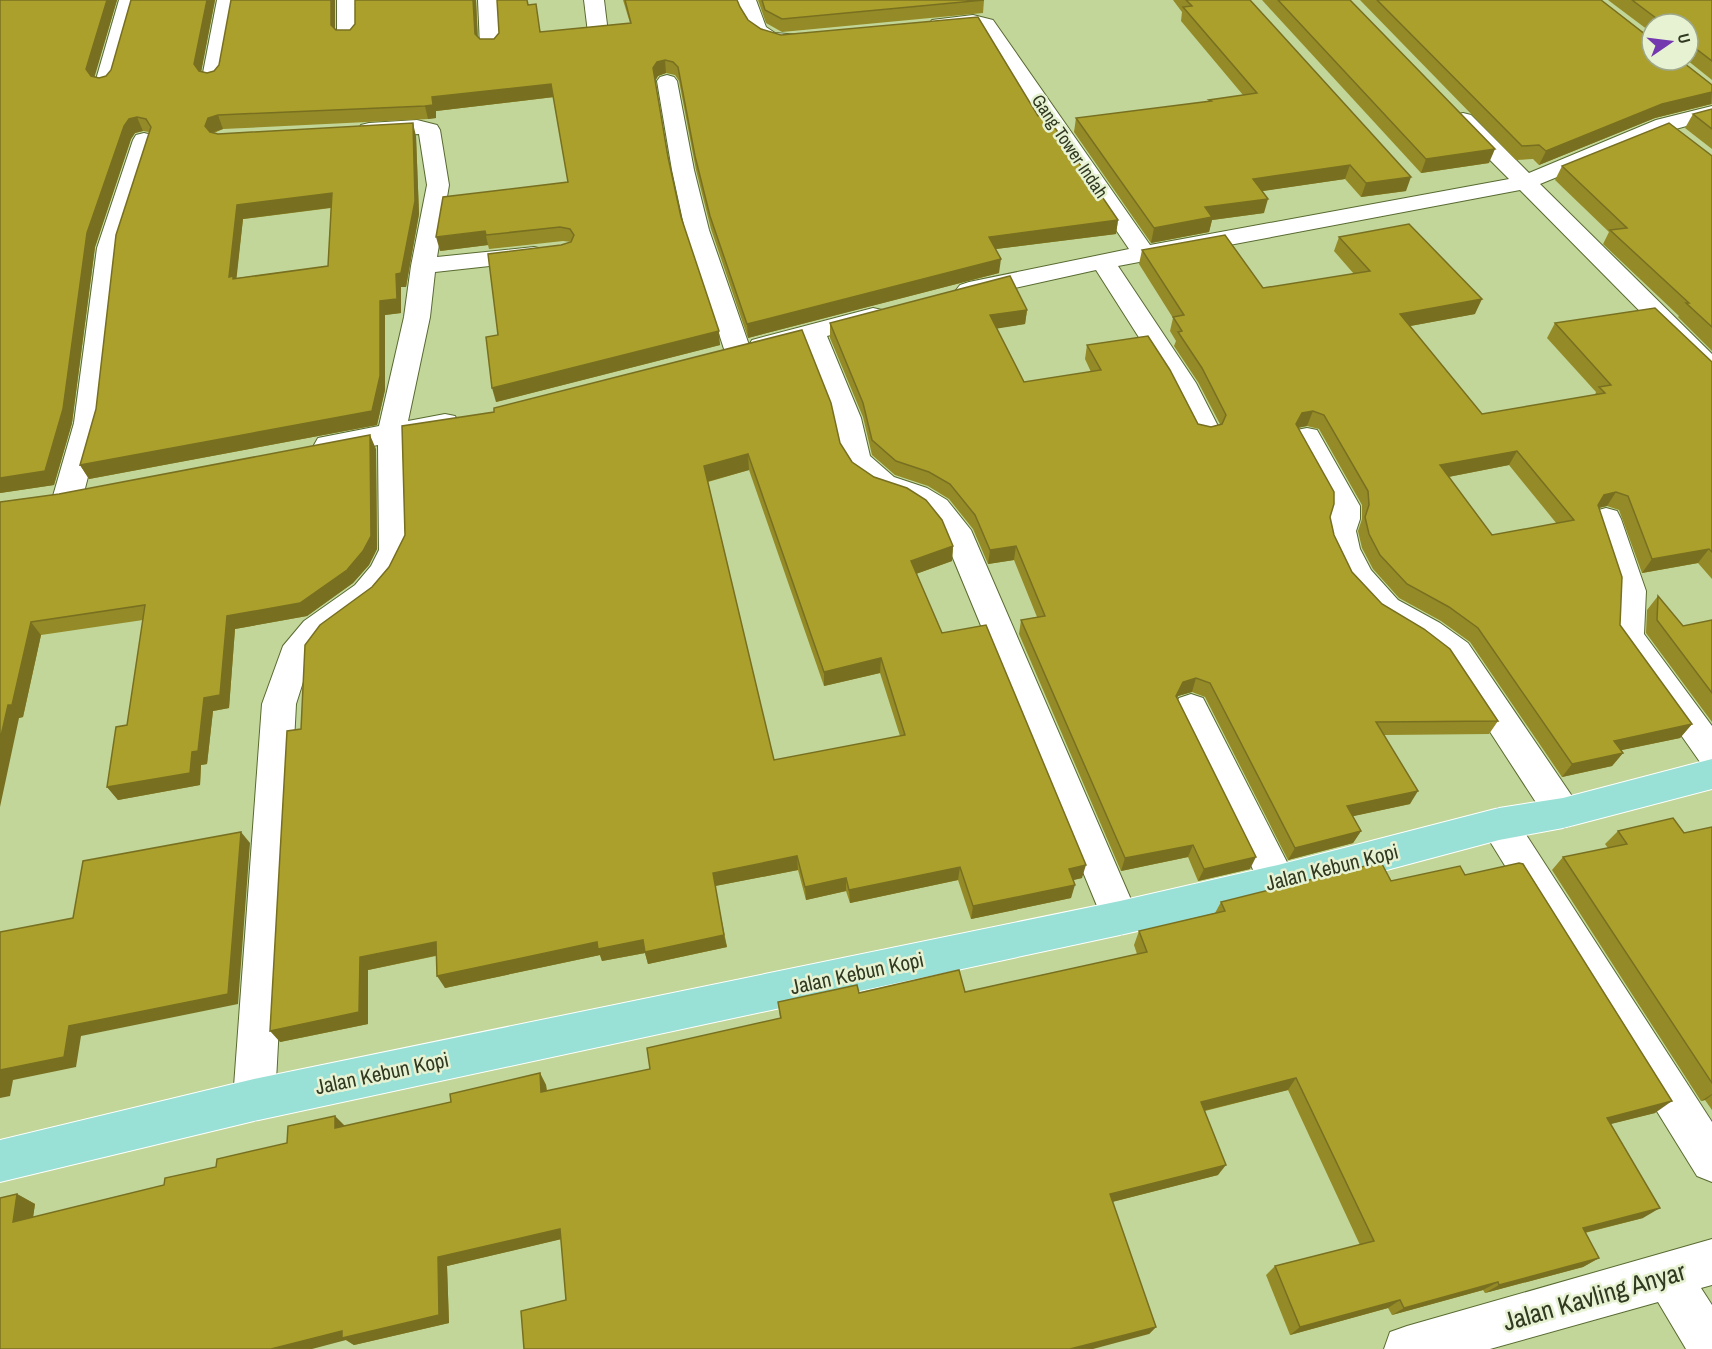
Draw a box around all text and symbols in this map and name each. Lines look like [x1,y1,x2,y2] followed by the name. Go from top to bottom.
[1640,12,1700,72] north arrow
[1673,31,1696,46] text: U
[1026,89,1114,203] street label: Gang Tower Indah
[1263,836,1401,898] street label: Jalan Kebun Kopi
[787,945,927,1001] street label: Jalan Kebun Kopi
[312,1045,452,1101] street label: Jalan Kebun Kopi
[1499,1253,1689,1339] street label: Jalan Kavling Anyar

